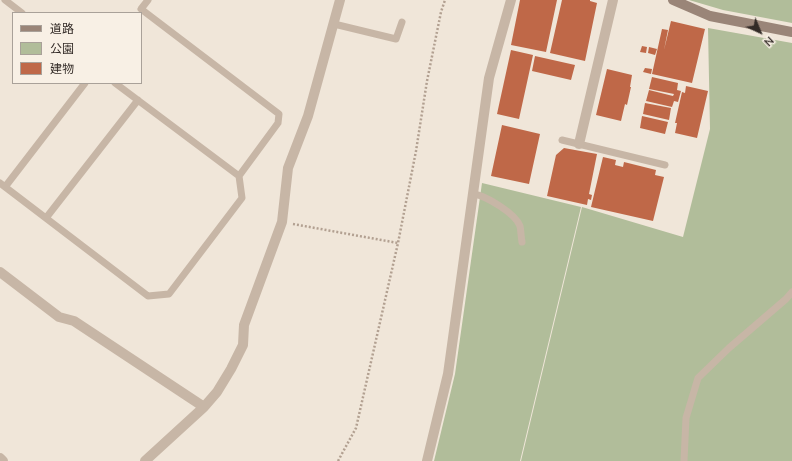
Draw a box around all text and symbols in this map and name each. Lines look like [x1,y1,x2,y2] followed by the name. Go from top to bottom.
[12,12,142,84] legend
[740,12,780,52] north arrow
[50,21,74,37] text: 道路
[761,33,777,49] text: N
[50,41,74,57] text: 公園
[50,61,74,77] text: 建物

